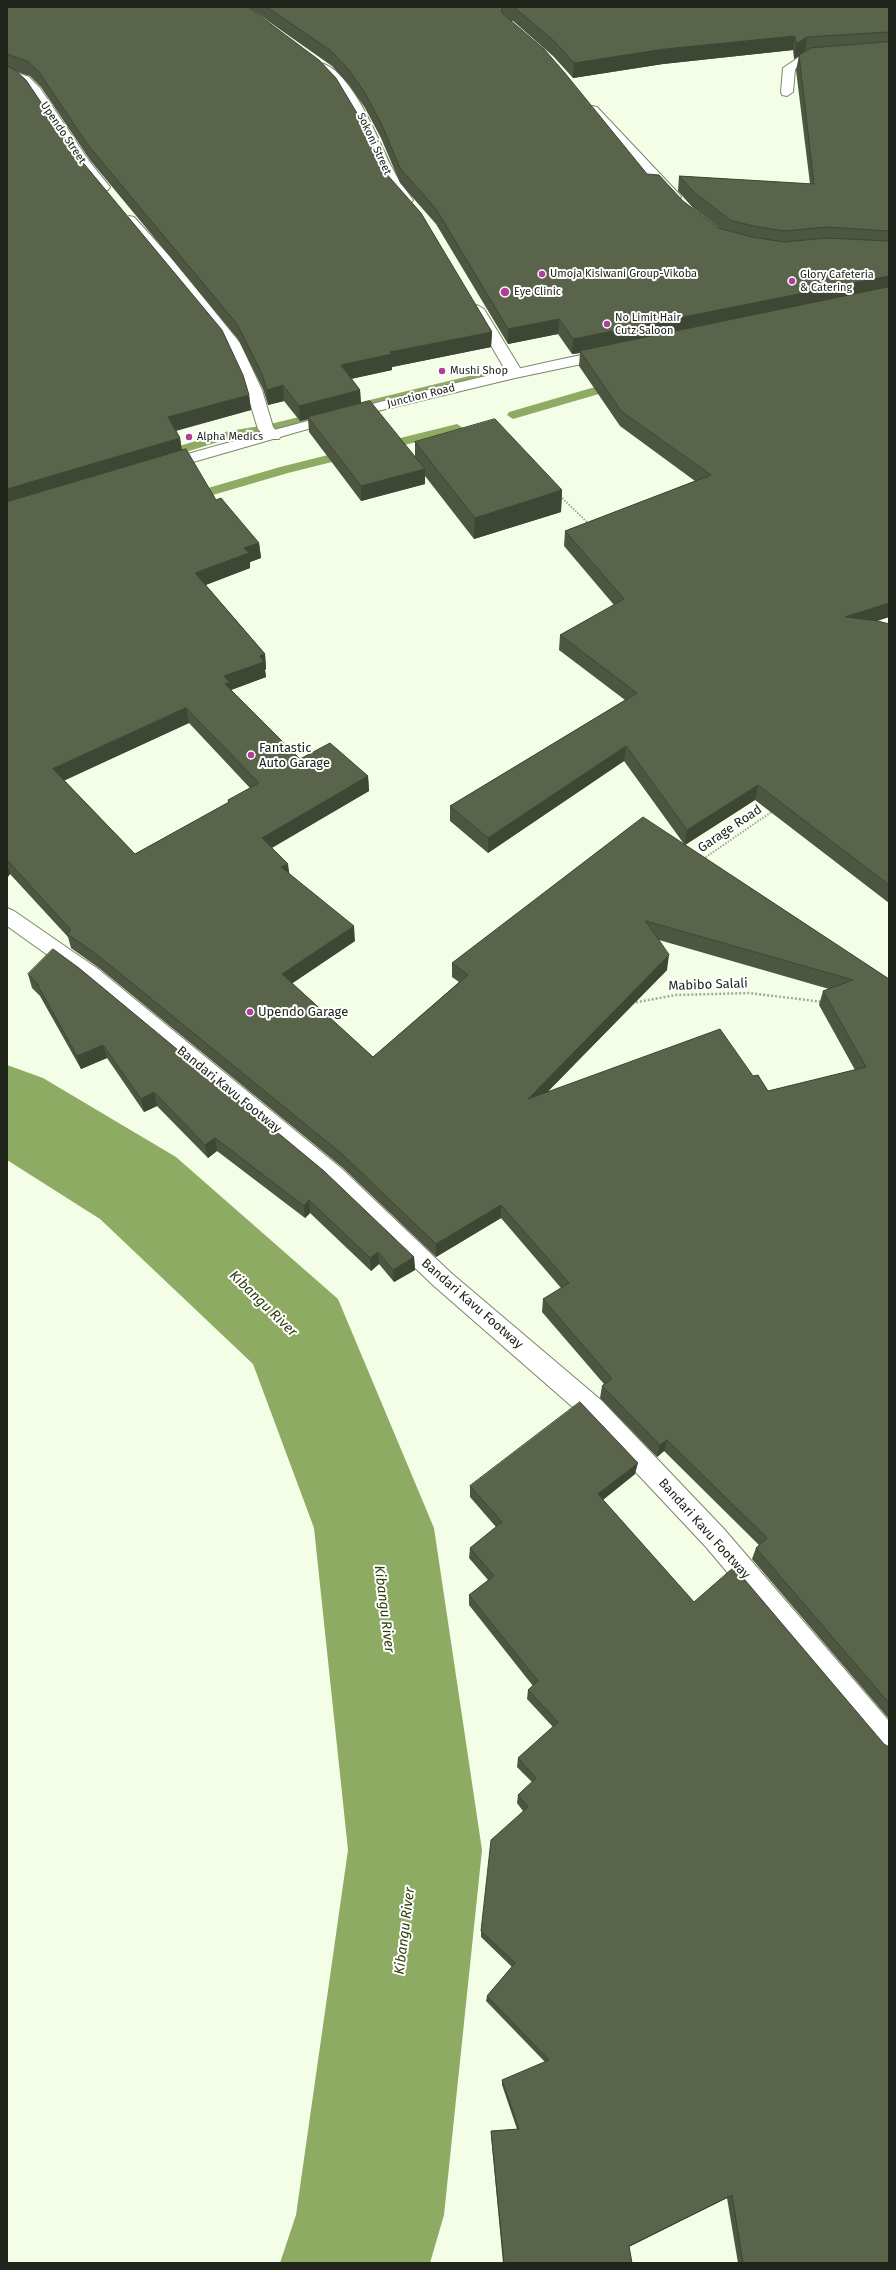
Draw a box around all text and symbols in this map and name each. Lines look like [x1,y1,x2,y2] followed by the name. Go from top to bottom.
[37,99,89,167] street label: Upendo Street
[354,111,394,177] street label: Sokoni Street
[550,267,697,281] place label: Umoja Kisiwani Group-Vikoba
[800,268,874,294] place label: Glory Cafeteria & Catering
[537,269,547,279] marker: Umoja Kisiwani Group-Vikoba
[787,276,797,286] marker: Glory Cafeteria & Catering
[514,285,561,299] place label: Eye Clinic
[499,286,511,298] marker: Eye Clinic
[615,311,681,337] place label: No Limit Hair Cutz Saloon
[602,319,612,329] marker: No Limit Hair Cutz Saloon
[450,364,508,378] place label: Mushi Shop
[437,366,447,376] marker: Mushi Shop
[386,381,456,411] street label: Junction Road
[197,430,263,444] place label: Alpha Medics
[184,432,194,442] marker: Alpha Medics
[259,740,330,771] place label: Fantastic Auto Garage
[246,750,256,760] marker: Fantastic Auto Garage
[695,802,765,856] street label: Garage Road
[668,976,748,994] street label: Mabibo Salali
[258,1004,348,1020] place label: Upendo Garage
[245,1007,255,1017] marker: Upendo Garage
[174,1043,284,1137] street label: Bandari Kavu Footway
[418,1256,526,1352] street label: Bandari Kavu Footway
[226,1268,300,1340] water label: Kibangu River
[655,1476,753,1582] street label: Bandari Kavu Footway
[370,1564,398,1654] water label: Kibangu River
[391,1886,419,1976] water label: Kibangu River

